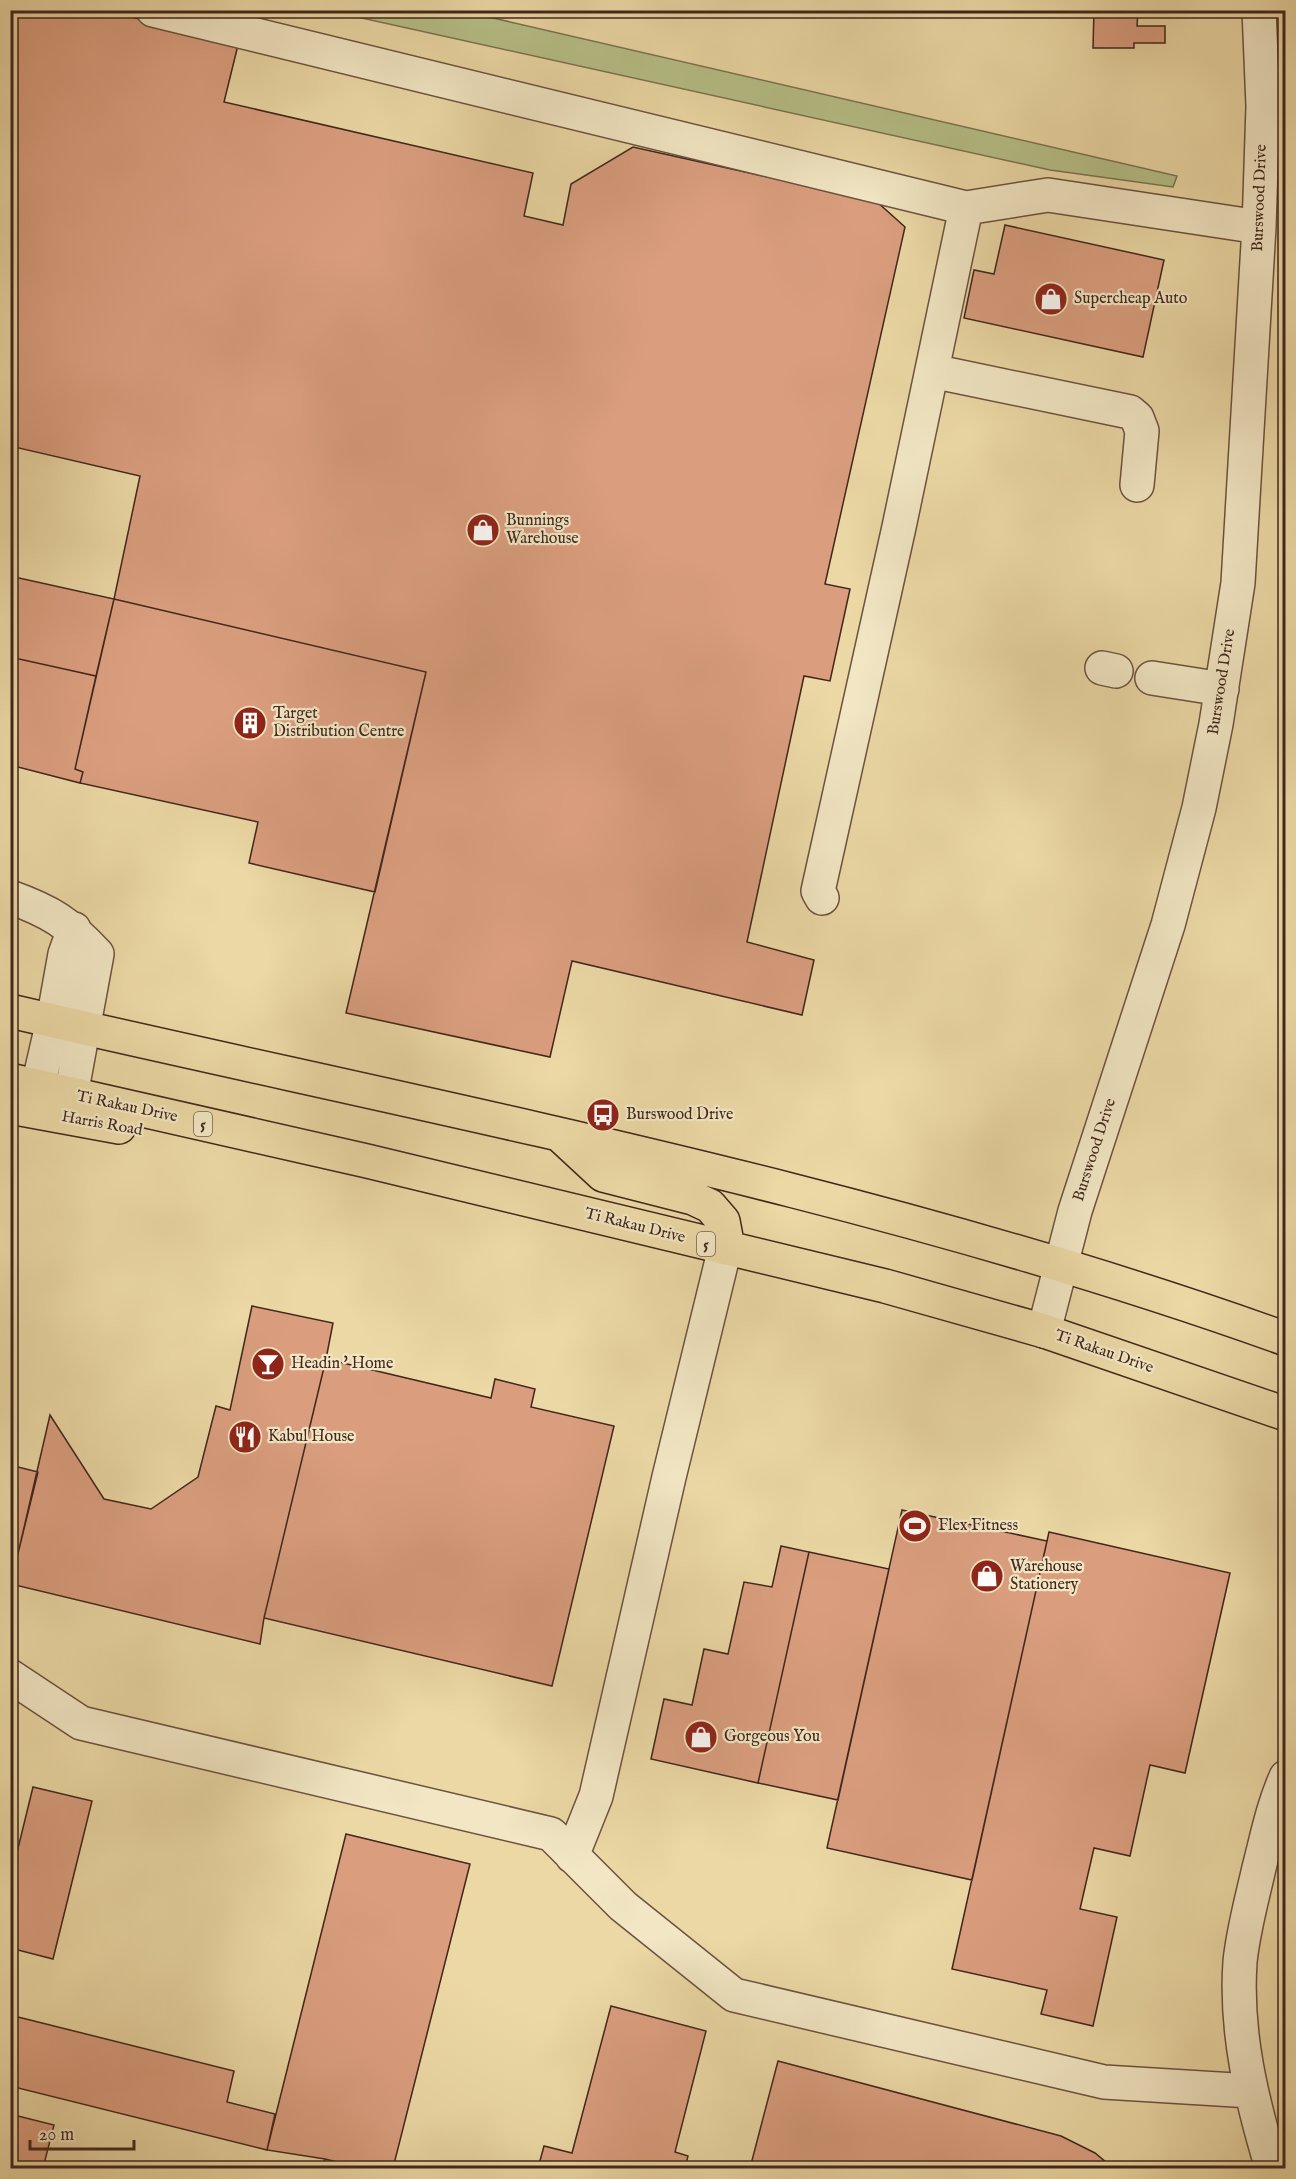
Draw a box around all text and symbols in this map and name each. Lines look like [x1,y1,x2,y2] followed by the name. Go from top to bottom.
[1248,144,1272,252] street label: Burswood Drive
[1033,281,1069,317] shop icon: Supercheap Auto
[1074,289,1188,309] place label: Supercheap Auto
[506,511,579,549] place label: Bunnings Warehouse
[465,512,501,548] shop icon: Bunnings Warehouse
[1204,627,1240,737] street label: Burswood Drive
[273,704,404,742] place label: Target Distribution Centre
[232,705,268,741] building icon: Target Distribution Centre
[75,1087,179,1127] street label: Ti Rakau Drive
[1069,1096,1121,1204] street label: Burswood Drive
[585,1097,621,1133] bus stop icon: Burswood Drive
[626,1105,733,1125] place label: Burswood Drive
[60,1107,145,1141] street label: Harris Road
[194,1112,212,1136] road number: 5
[583,1204,687,1248] street label: Ti Rakau Drive
[697,1232,715,1256] road number: 5
[1052,1326,1156,1378] street label: Ti Rakau Drive
[250,1346,286,1382] bar icon: Headin ' Home
[291,1354,393,1374] place label: Headin ' Home
[227,1419,263,1455] restaurant icon: Kabul House
[268,1427,354,1447] place label: Kabul House
[897,1508,933,1544] sports icon: Flex Fitness
[938,1516,1018,1536] place label: Flex Fitness
[1010,1557,1083,1595] place label: Warehouse Stationery
[969,1558,1005,1594] shop icon: Warehouse Stationery
[683,1719,719,1755] shop icon: Gorgeous You
[724,1727,820,1747] place label: Gorgeous You
[30,2113,134,2151] scale bar
[39,2124,74,2147] text: 20 m

